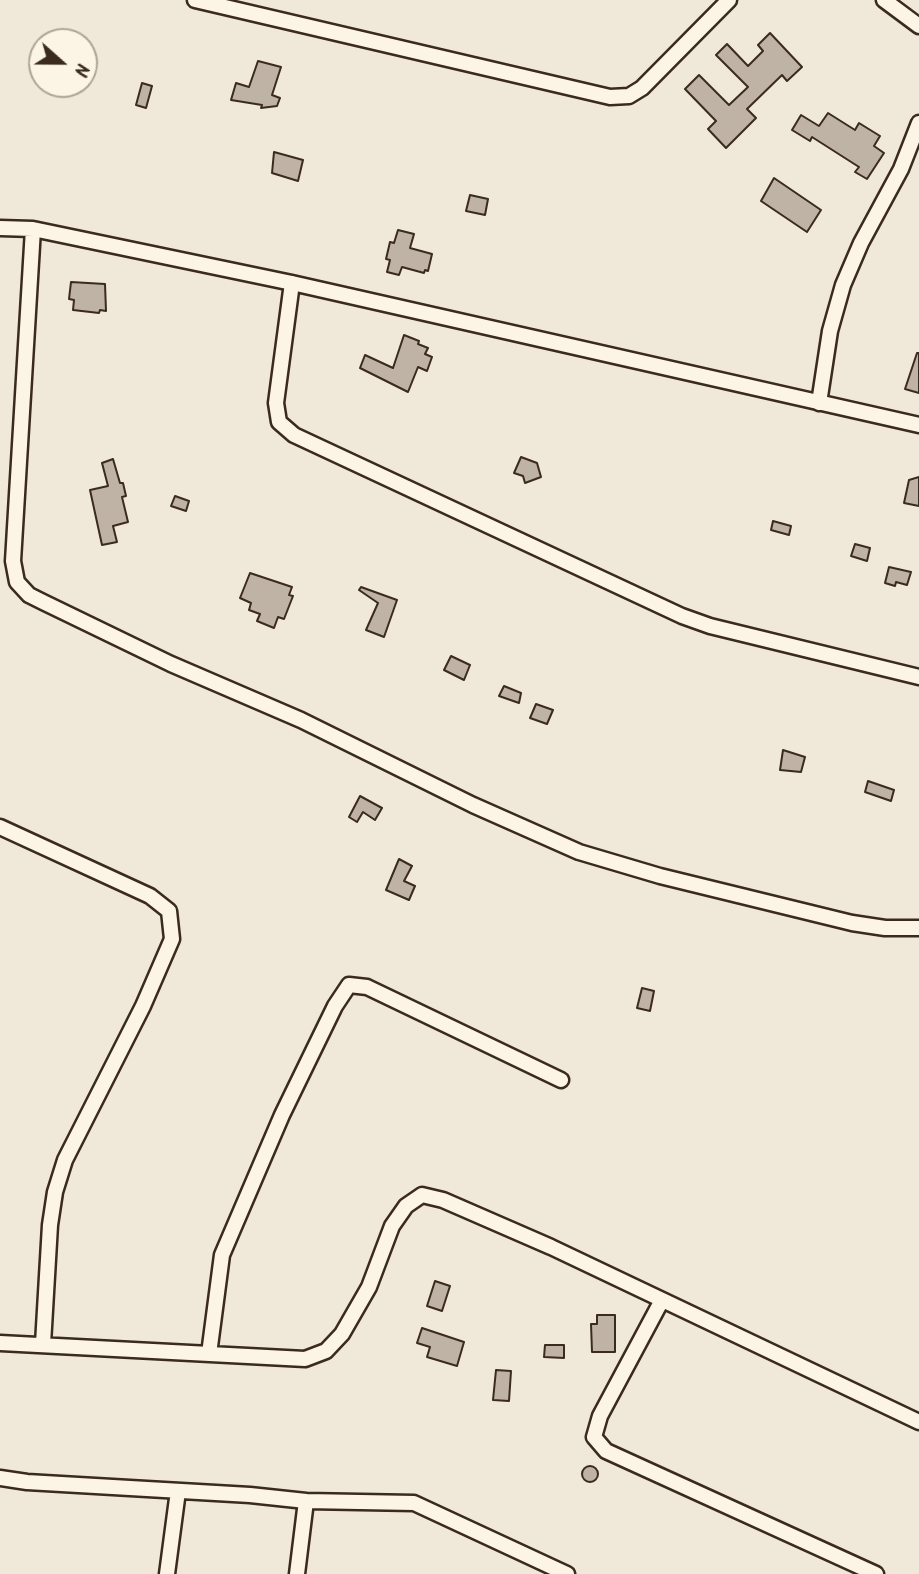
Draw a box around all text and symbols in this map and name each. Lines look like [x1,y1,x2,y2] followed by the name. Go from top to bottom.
[28,28,98,98] north arrow
[65,59,97,81] text: N

